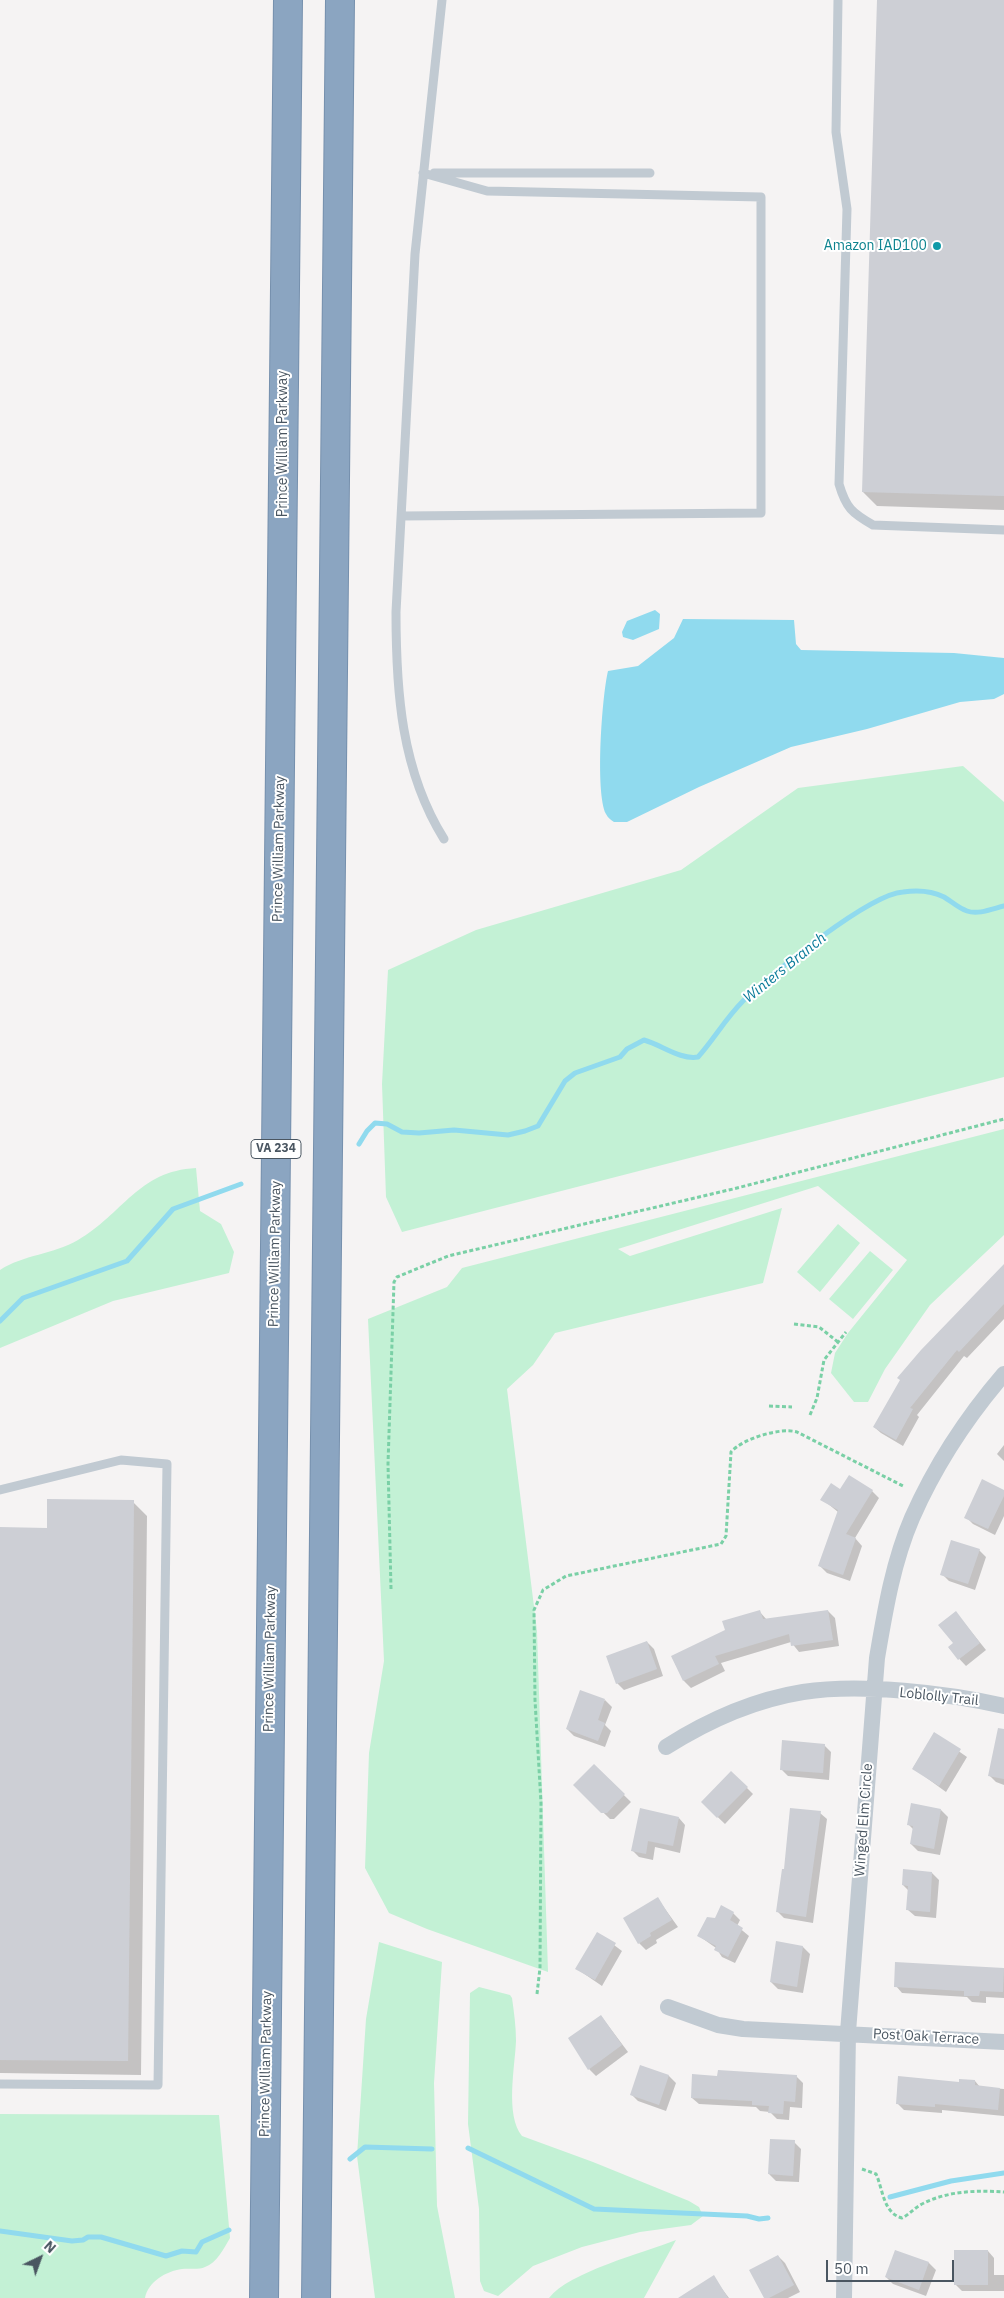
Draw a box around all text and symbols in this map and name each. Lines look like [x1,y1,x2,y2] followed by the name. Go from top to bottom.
[824,238,927,254] place label: Amazon IAD100
[931,240,943,252] marker: Amazon IAD100
[275,371,291,517] street label: Prince William Parkway
[269,776,289,922] street label: Prince William Parkway
[740,929,830,1007] water label: Winters Branch
[251,1140,301,1158] road number: VA 234
[265,1181,285,1327] street label: Prince William Parkway
[260,1586,280,1732] street label: Prince William Parkway
[899,1684,979,1710] street label: Loblolly Trail
[852,1763,876,1877] street label: Winged Elm Circle
[256,1991,276,2137] street label: Prince William Parkway
[873,2026,979,2048] street label: Post Oak Terrace
[15,2233,65,2283] north arrow
[40,2237,60,2257] text: N
[829,2250,956,2282] scale bar
[834,2259,869,2278] text: 50 m

